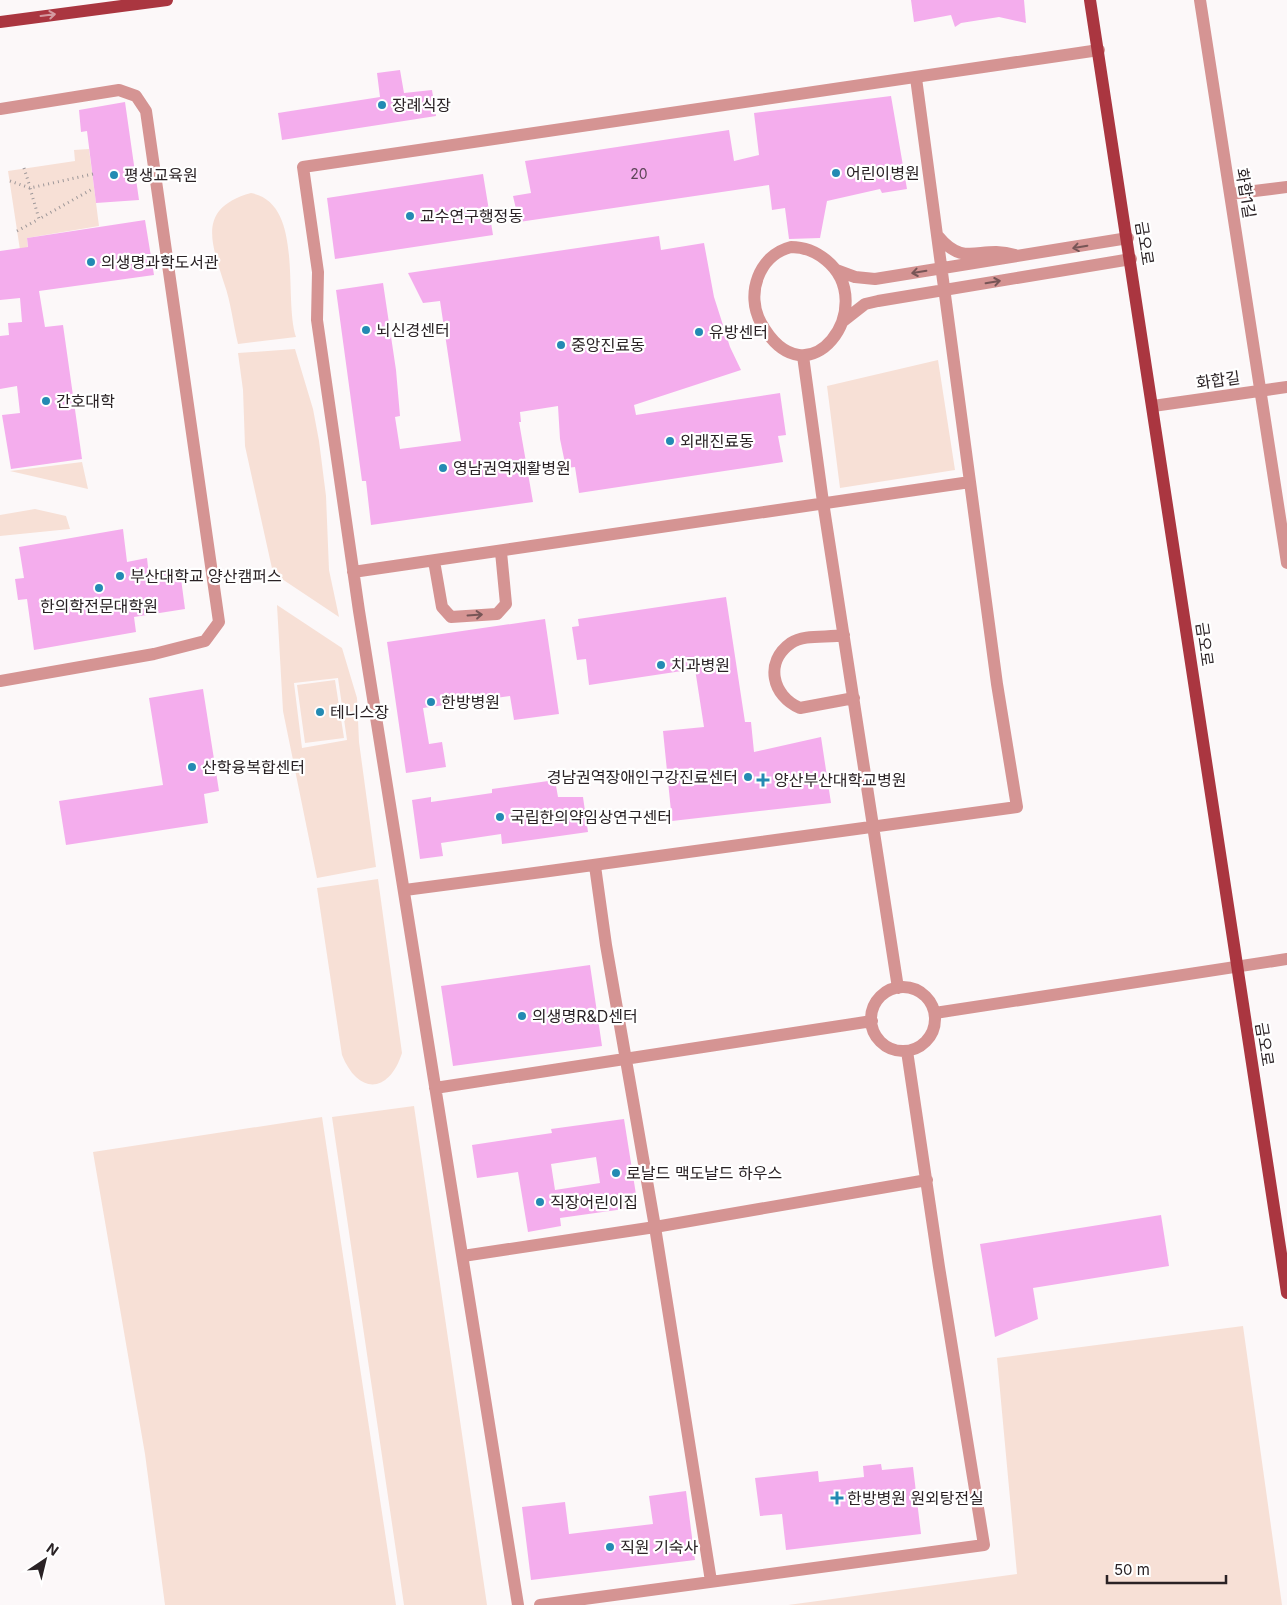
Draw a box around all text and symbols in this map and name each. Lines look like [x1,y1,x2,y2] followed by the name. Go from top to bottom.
[40,10,56,20] one-way arrow
[392,95,451,115] place label: 장례식장
[376,99,388,111] marker: 장례식장
[846,163,920,183] place label: 어린이병원
[124,165,198,185] place label: 평생교육원
[630,165,648,182] house number: 20
[1232,166,1260,220] street label: 화합1길
[830,167,842,179] marker: 어린이병원
[108,169,120,181] marker: 평생교육원
[420,206,523,226] place label: 교수연구행정동
[404,210,416,222] marker: 교수연구행정동
[1132,220,1158,267] street label: 금오로
[1072,242,1088,252] one-way arrow
[101,252,219,272] place label: 의생명과학도서관
[85,256,97,268] marker: 의생명과학도서관
[911,268,927,278] one-way arrow
[984,277,1000,287] one-way arrow
[376,320,450,340] place label: 뇌신경센터
[709,322,768,342] place label: 유방센터
[360,324,372,336] marker: 뇌신경센터
[693,326,705,338] marker: 유방센터
[571,335,645,355] place label: 중앙진료동
[555,339,567,351] marker: 중앙진료동
[1195,367,1241,393] street label: 화합길
[56,391,115,411] place label: 간호대학
[40,395,52,407] marker: 간호대학
[680,431,754,451] place label: 외래진료동
[664,435,676,447] marker: 외래진료동
[453,458,571,478] place label: 영남권역재활병원
[437,462,449,474] marker: 영남권역재활병원
[130,566,282,586] place label: 부산대학교 양산캠퍼스
[114,570,126,582] marker: 부산대학교 양산캠퍼스
[93,582,105,594] marker: 한의학전문대학원
[40,596,158,616] place label: 한의학전문대학원
[466,611,482,620] one-way arrow
[1192,621,1218,668] street label: 금오로
[671,655,730,675] place label: 치과병원
[655,659,667,671] marker: 치과병원
[441,692,500,712] place label: 한방병원
[425,696,437,708] marker: 한방병원
[330,702,389,722] place label: 테니스장
[314,706,326,718] marker: 테니스장
[202,757,305,777] place label: 산학융복합센터
[186,761,198,773] marker: 산학융복합센터
[547,767,738,787] place label: 경남권역장애인구강진료센터
[774,770,906,790] place label: 양산부산대학교병원
[742,771,754,783] marker: 경남권역장애인구강진료센터
[756,773,770,787] marker: 양산부산대학교병원
[510,807,672,827] place label: 국립한의약임상연구센터
[494,811,506,823] marker: 국립한의약임상연구센터
[532,1006,638,1026] place label: 의생명R&D센터
[516,1010,528,1022] marker: 의생명R&D센터
[1252,1021,1278,1068] street label: 금오로
[626,1163,782,1183] place label: 로날드 맥도날드 하우스
[610,1167,622,1179] marker: 로날드 맥도날드 하우스
[550,1192,638,1212] place label: 직장어린이집
[534,1196,546,1208] marker: 직장어린이집
[847,1488,984,1508] place label: 한방병원 원외탕전실
[831,1492,843,1504] marker: 한방병원 원외탕전실
[20,1535,70,1585] north arrow
[620,1537,698,1557] place label: 직원 기숙사
[43,1539,62,1559] text: N
[604,1541,616,1553] marker: 직원 기숙사
[1107,1552,1226,1584] scale bar
[1114,1560,1150,1579] text: 50 m

